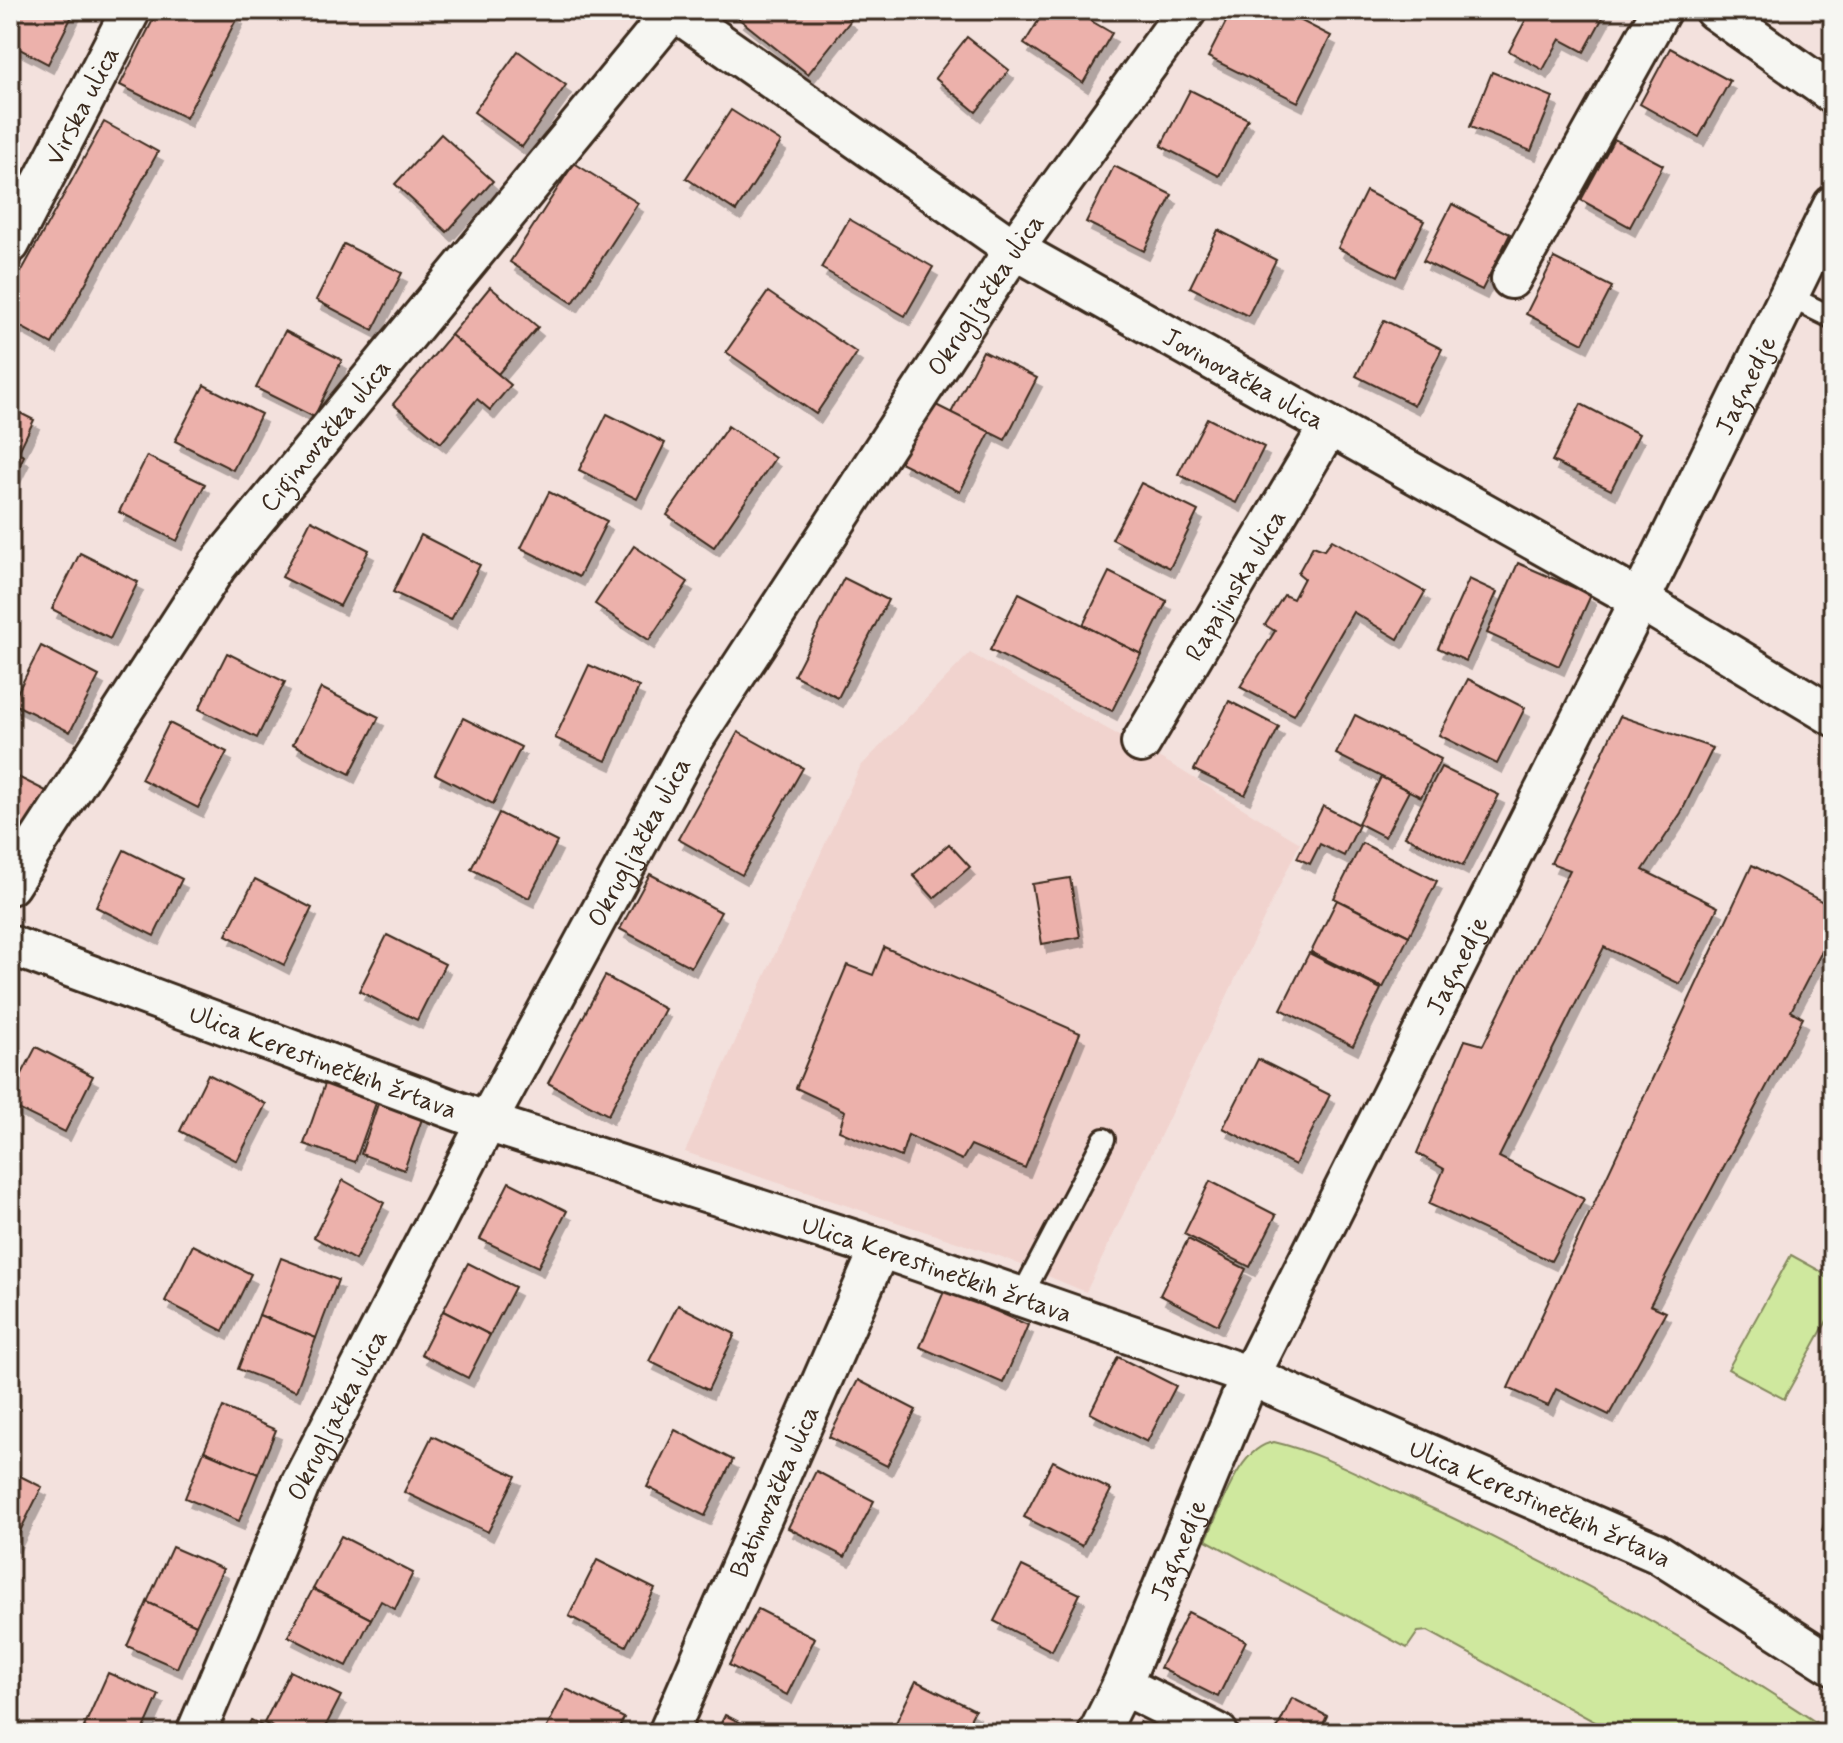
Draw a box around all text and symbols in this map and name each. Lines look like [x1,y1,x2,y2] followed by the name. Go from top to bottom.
[38,41,128,172] street label: Virska ulica
[921,208,1053,383] street label: Okrugljačka ulica
[1156,321,1330,439] street label: Jovinovačka ulica
[1708,330,1786,441] street label: Jagnedje
[253,352,400,520] street label: Ciginovačka ulica
[1178,504,1295,668] street label: Rapajinska ulica
[581,752,700,933] street label: Okrugljačka ulica
[1419,911,1498,1021] street label: Jagnedje
[184,998,461,1128] street label: Ulica Kerestinečkih žrtava
[797,1209,1076,1332] street label: Ulica Kerestinečkih žrtava
[280,1324,396,1506] street label: Okrugljačka ulica
[723,1400,828,1583] street label: Batinovačka ulica
[1403,1432,1678,1577] street label: Ulica Kerestinečkih žrtava
[1144,1495,1216,1607] street label: Jagnedje

